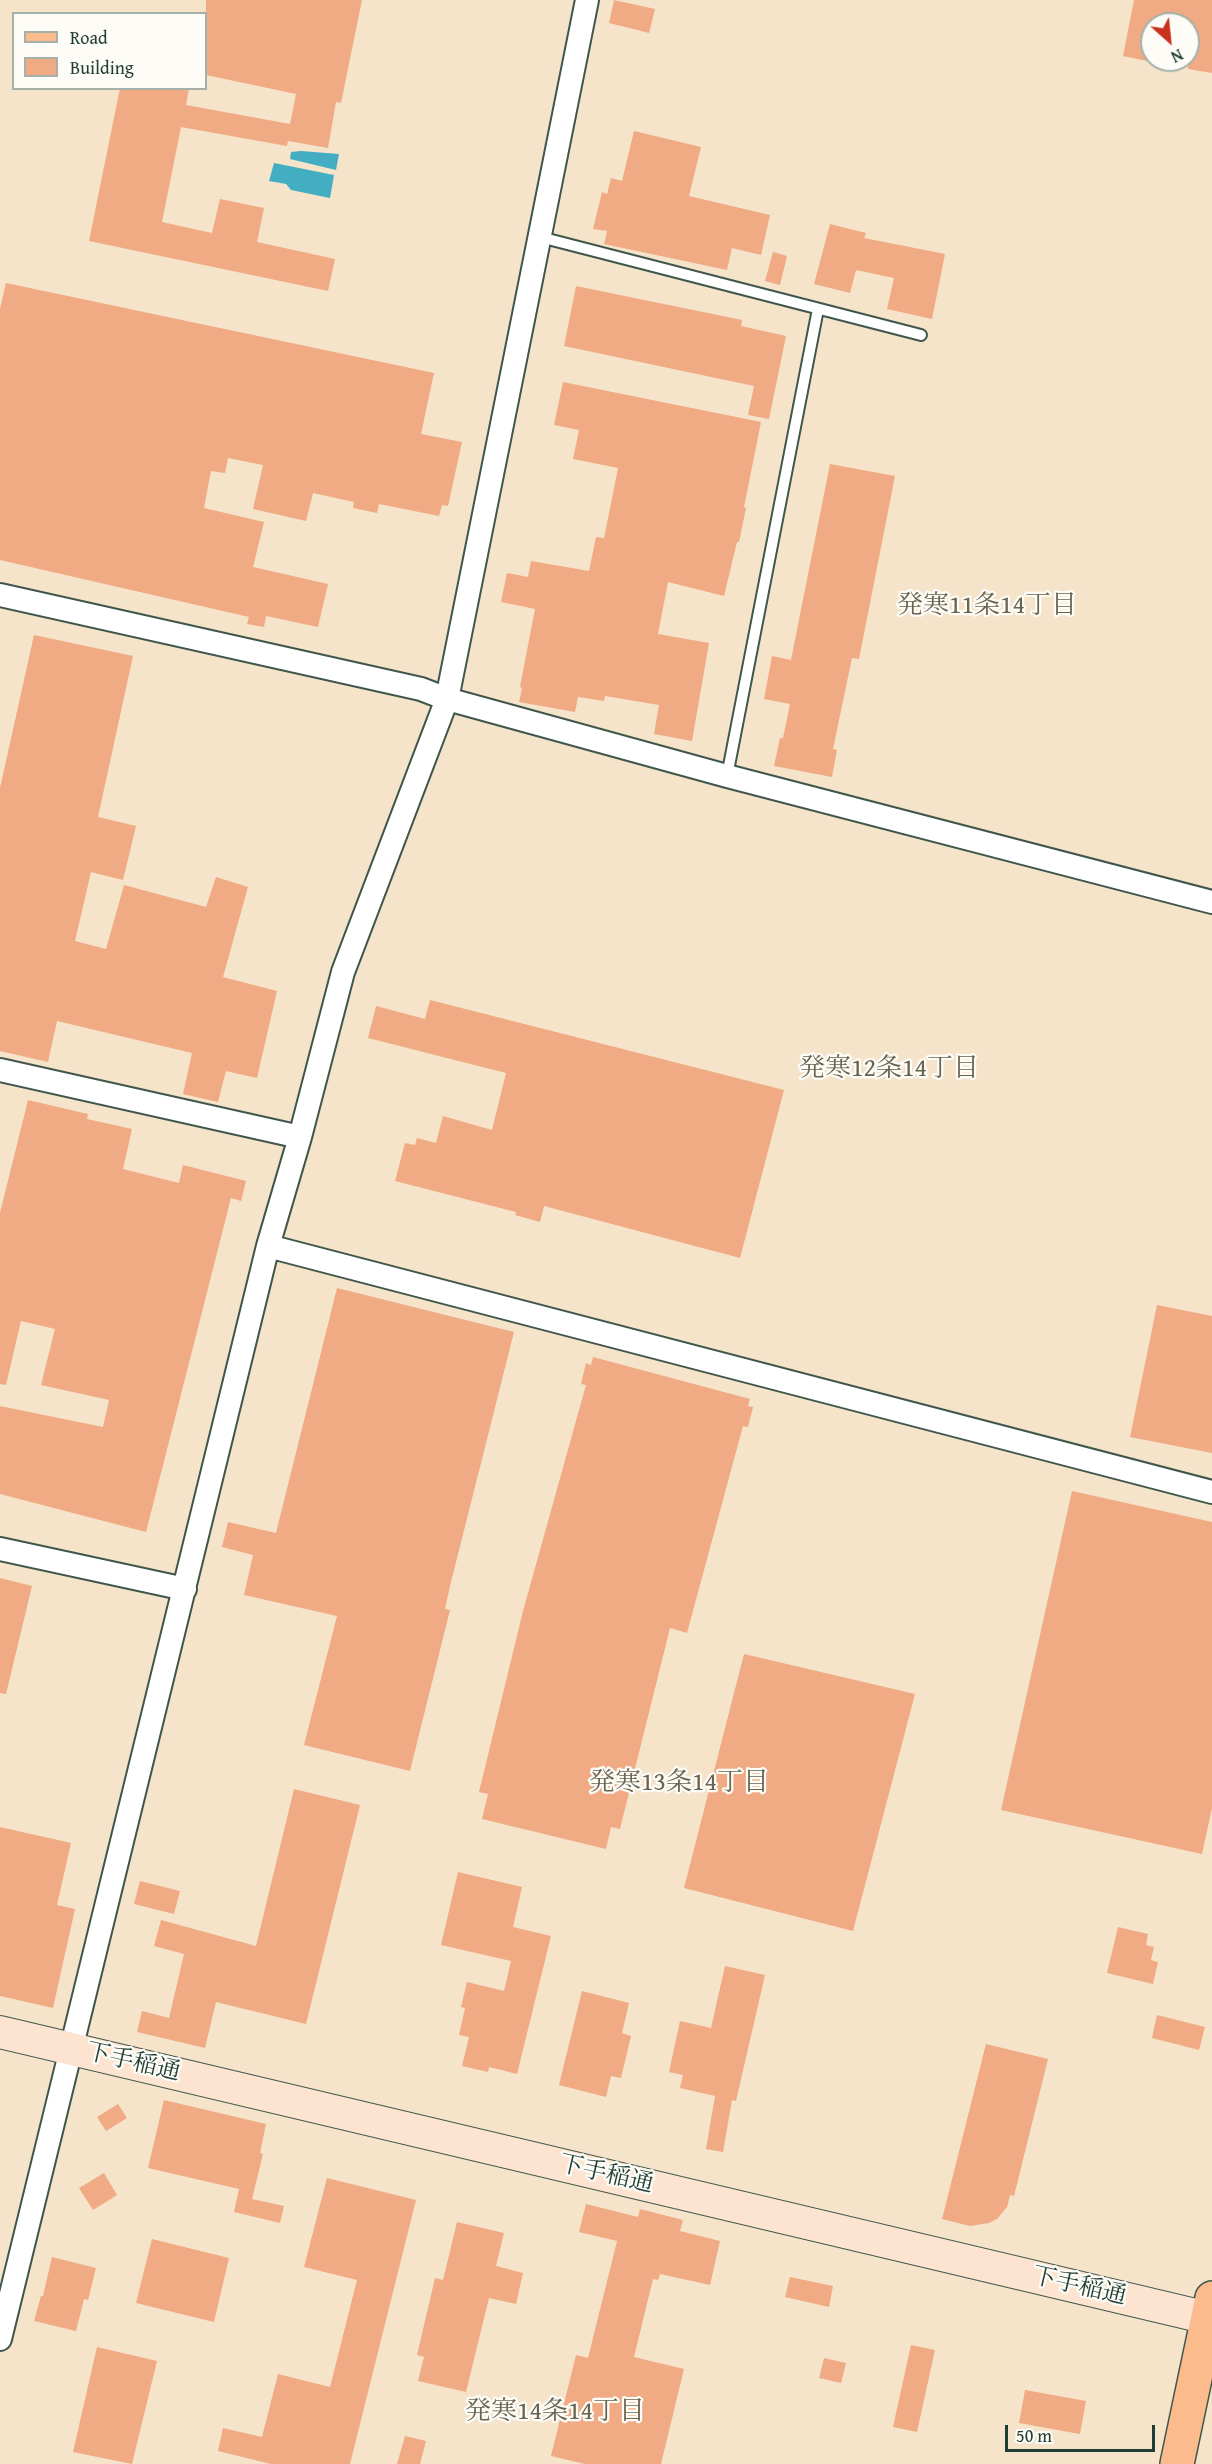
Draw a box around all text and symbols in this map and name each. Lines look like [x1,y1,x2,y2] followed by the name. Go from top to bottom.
[12,12,207,90] legend
[1140,12,1200,72] north arrow
[70,24,108,51] text: Road
[1167,43,1187,69] text: N
[70,54,134,81] text: Building
[897,590,1077,622] district label: 発寒11条14丁目
[799,1053,979,1085] district label: 発寒12条14丁目
[589,1767,769,1799] district label: 発寒13条14丁目
[83,2038,183,2088] street label: 下手稲通
[556,2150,656,2200] street label: 下手稲通
[1029,2262,1129,2312] street label: 下手稲通
[465,2396,645,2428] district label: 発寒14条14丁目
[1008,2413,1158,2451] scale bar
[1016,2422,1052,2449] text: 50 m

